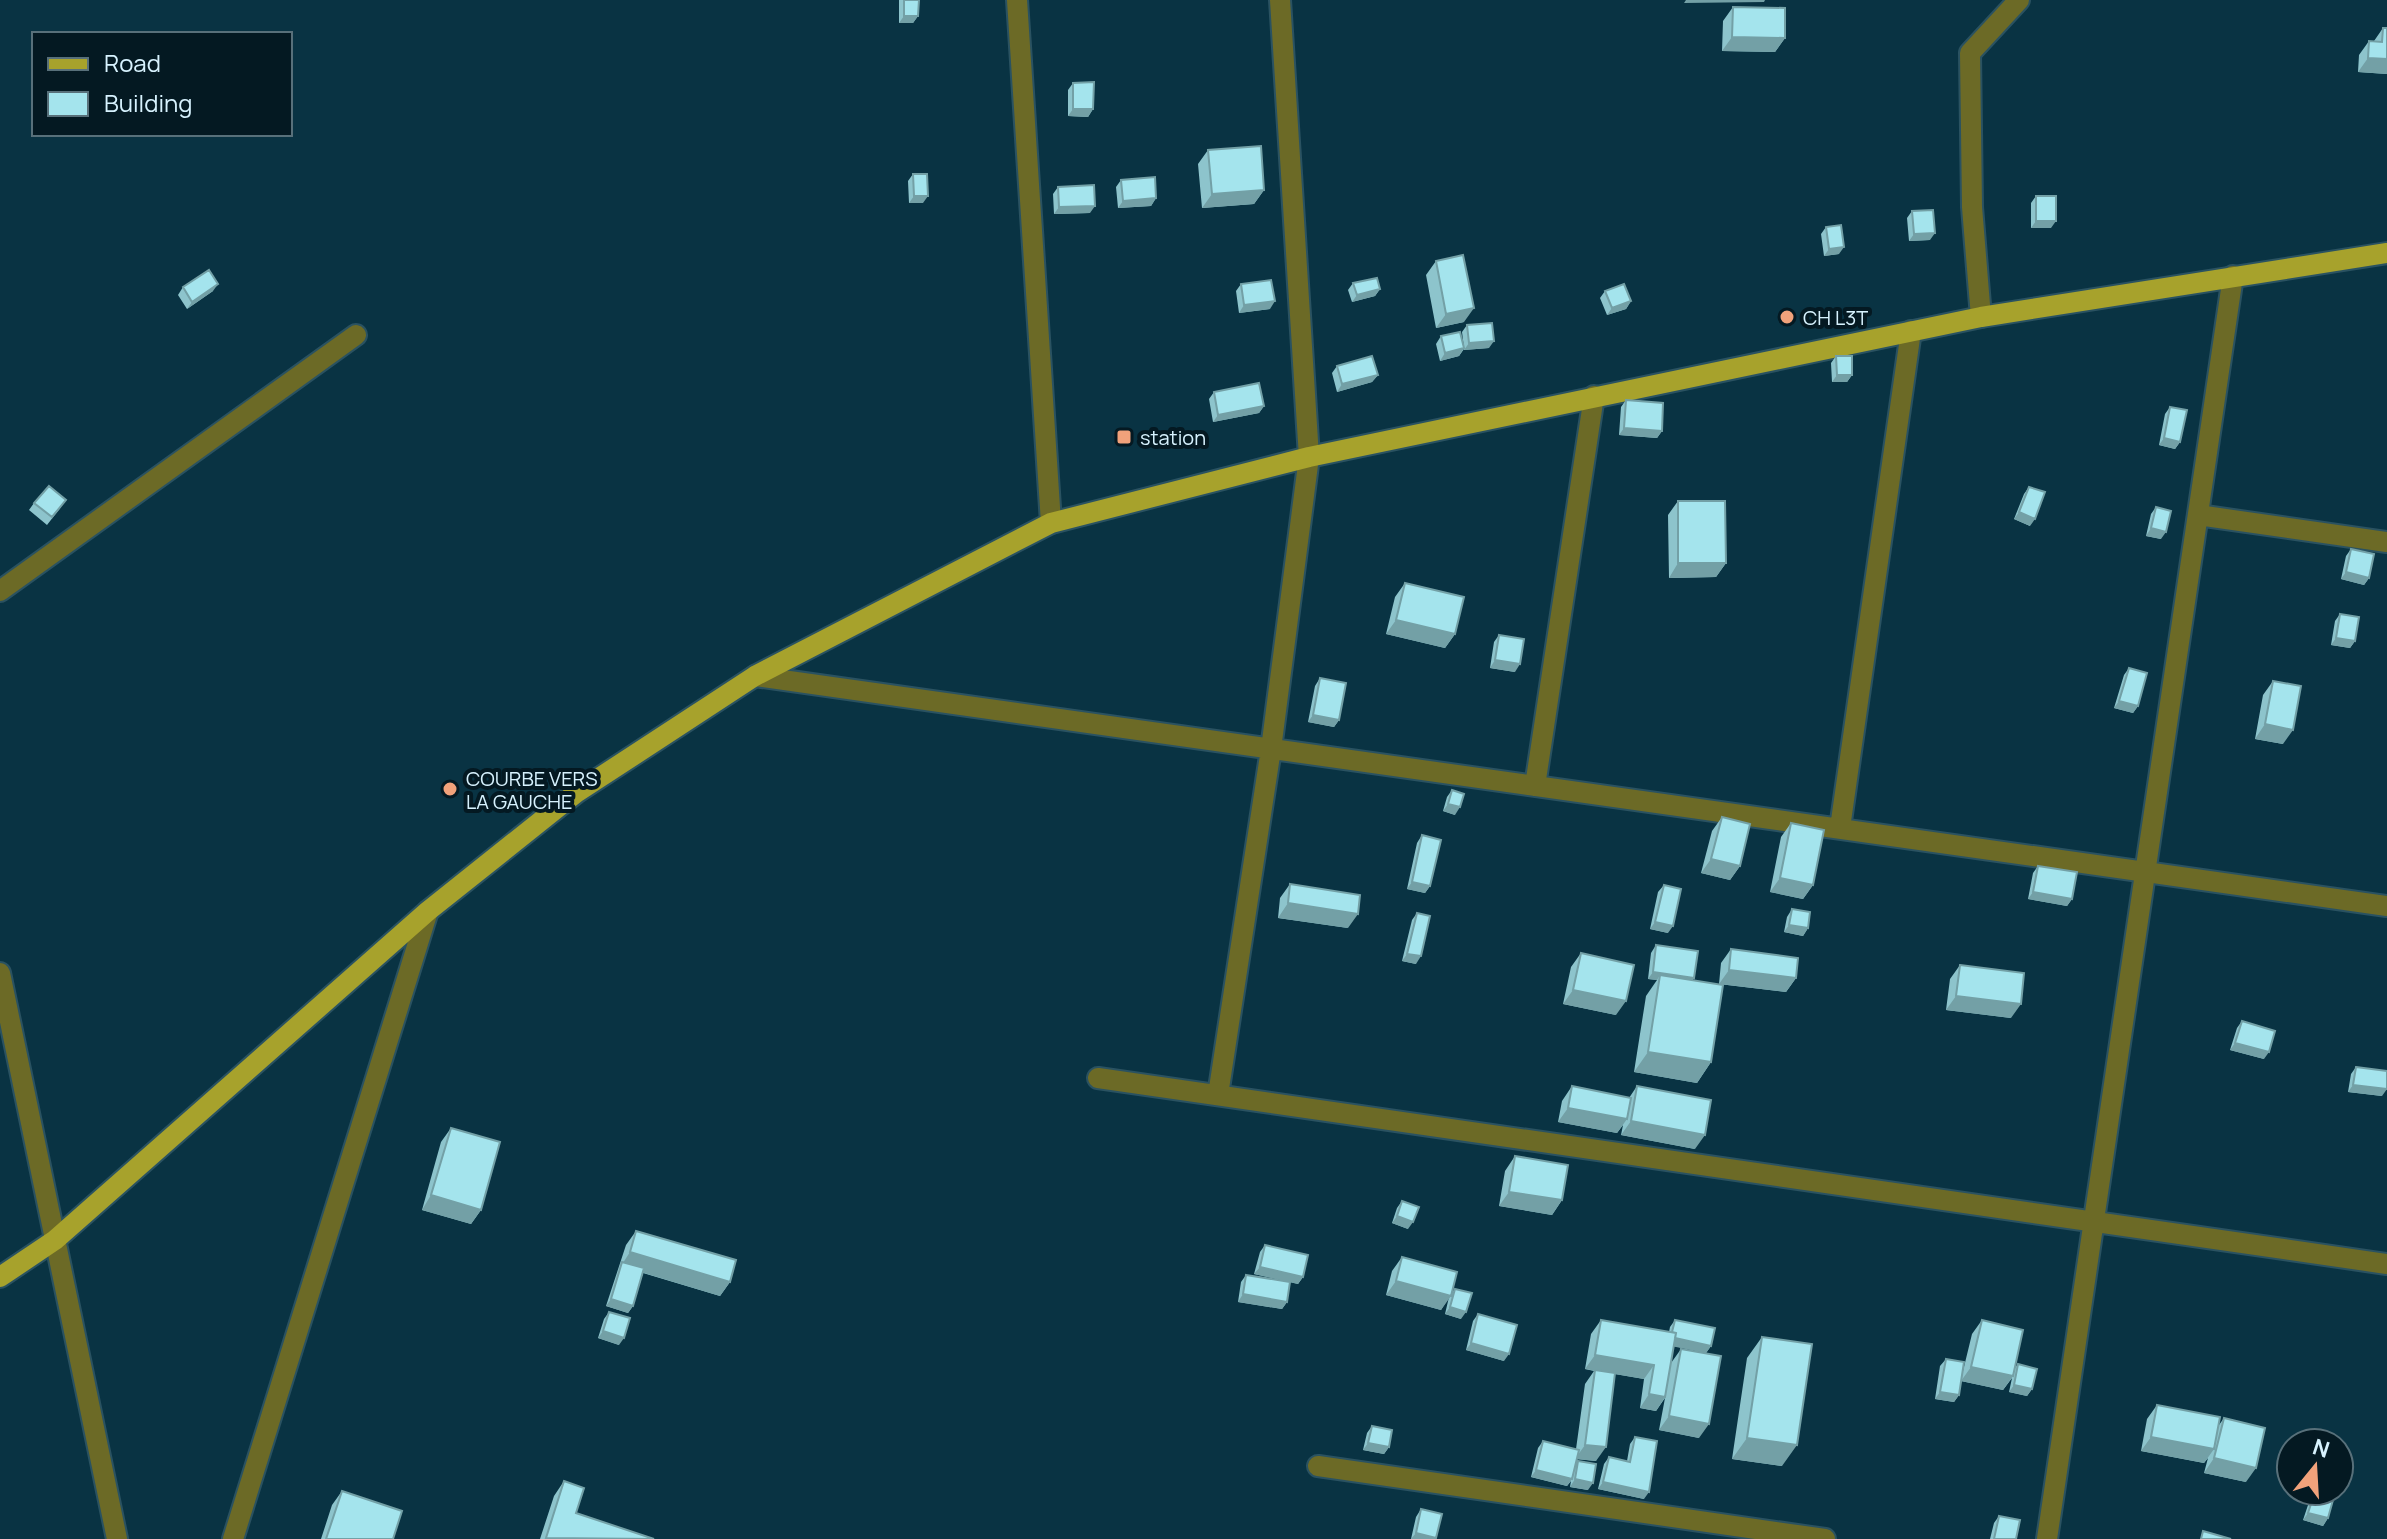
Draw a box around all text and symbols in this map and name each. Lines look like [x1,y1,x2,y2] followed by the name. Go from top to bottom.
[32,32,292,136] legend
[104,46,161,79] text: Road
[104,86,192,119] text: Building
[1803,304,1868,331] place label: CH L3T
[1778,308,1796,326] marker: CH L3T
[1140,424,1206,451] place label: station
[1115,428,1133,446] marker: station
[466,765,598,815] place label: COURBE VERS LA GAUCHE
[441,780,459,798] marker: COURBE VERS LA GAUCHE
[2275,1427,2355,1507] north arrow
[2309,1431,2333,1465] text: N

